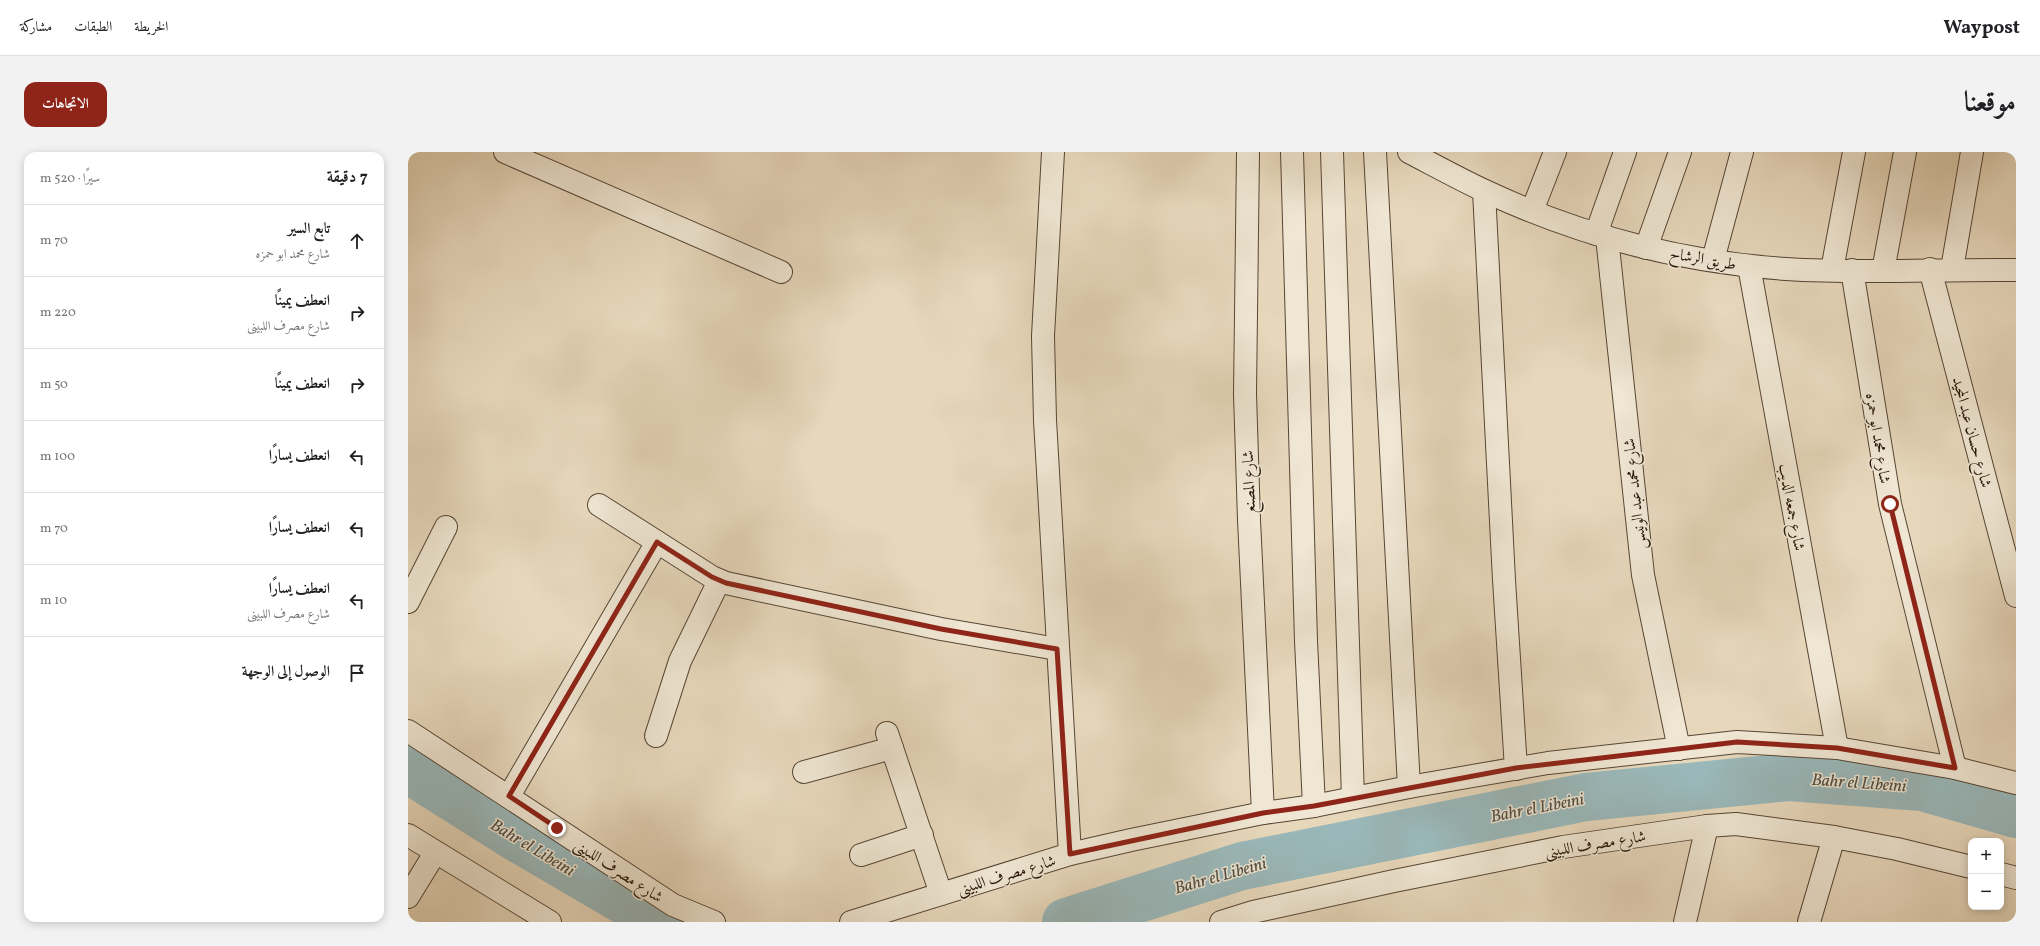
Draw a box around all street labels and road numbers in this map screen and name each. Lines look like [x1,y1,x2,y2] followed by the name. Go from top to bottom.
[1667,243,1738,279] street label: طريق الرشاح
[1945,375,1996,491] street label: شارع حسان عبد المجيد
[1858,391,1895,485] street label: شارع محمد ابو حمزه
[1619,437,1654,550] street label: شارع محمد عبد الونيس
[1238,450,1265,514] street label: شارع المصنع
[1772,462,1810,553] street label: شارع جمعه الديب
[1543,826,1648,865] street label: شارع مصرف اللبينى
[569,835,667,910] street label: شارع مصرف اللبينى
[955,850,1059,902] street label: شارع مصرف اللبينى

